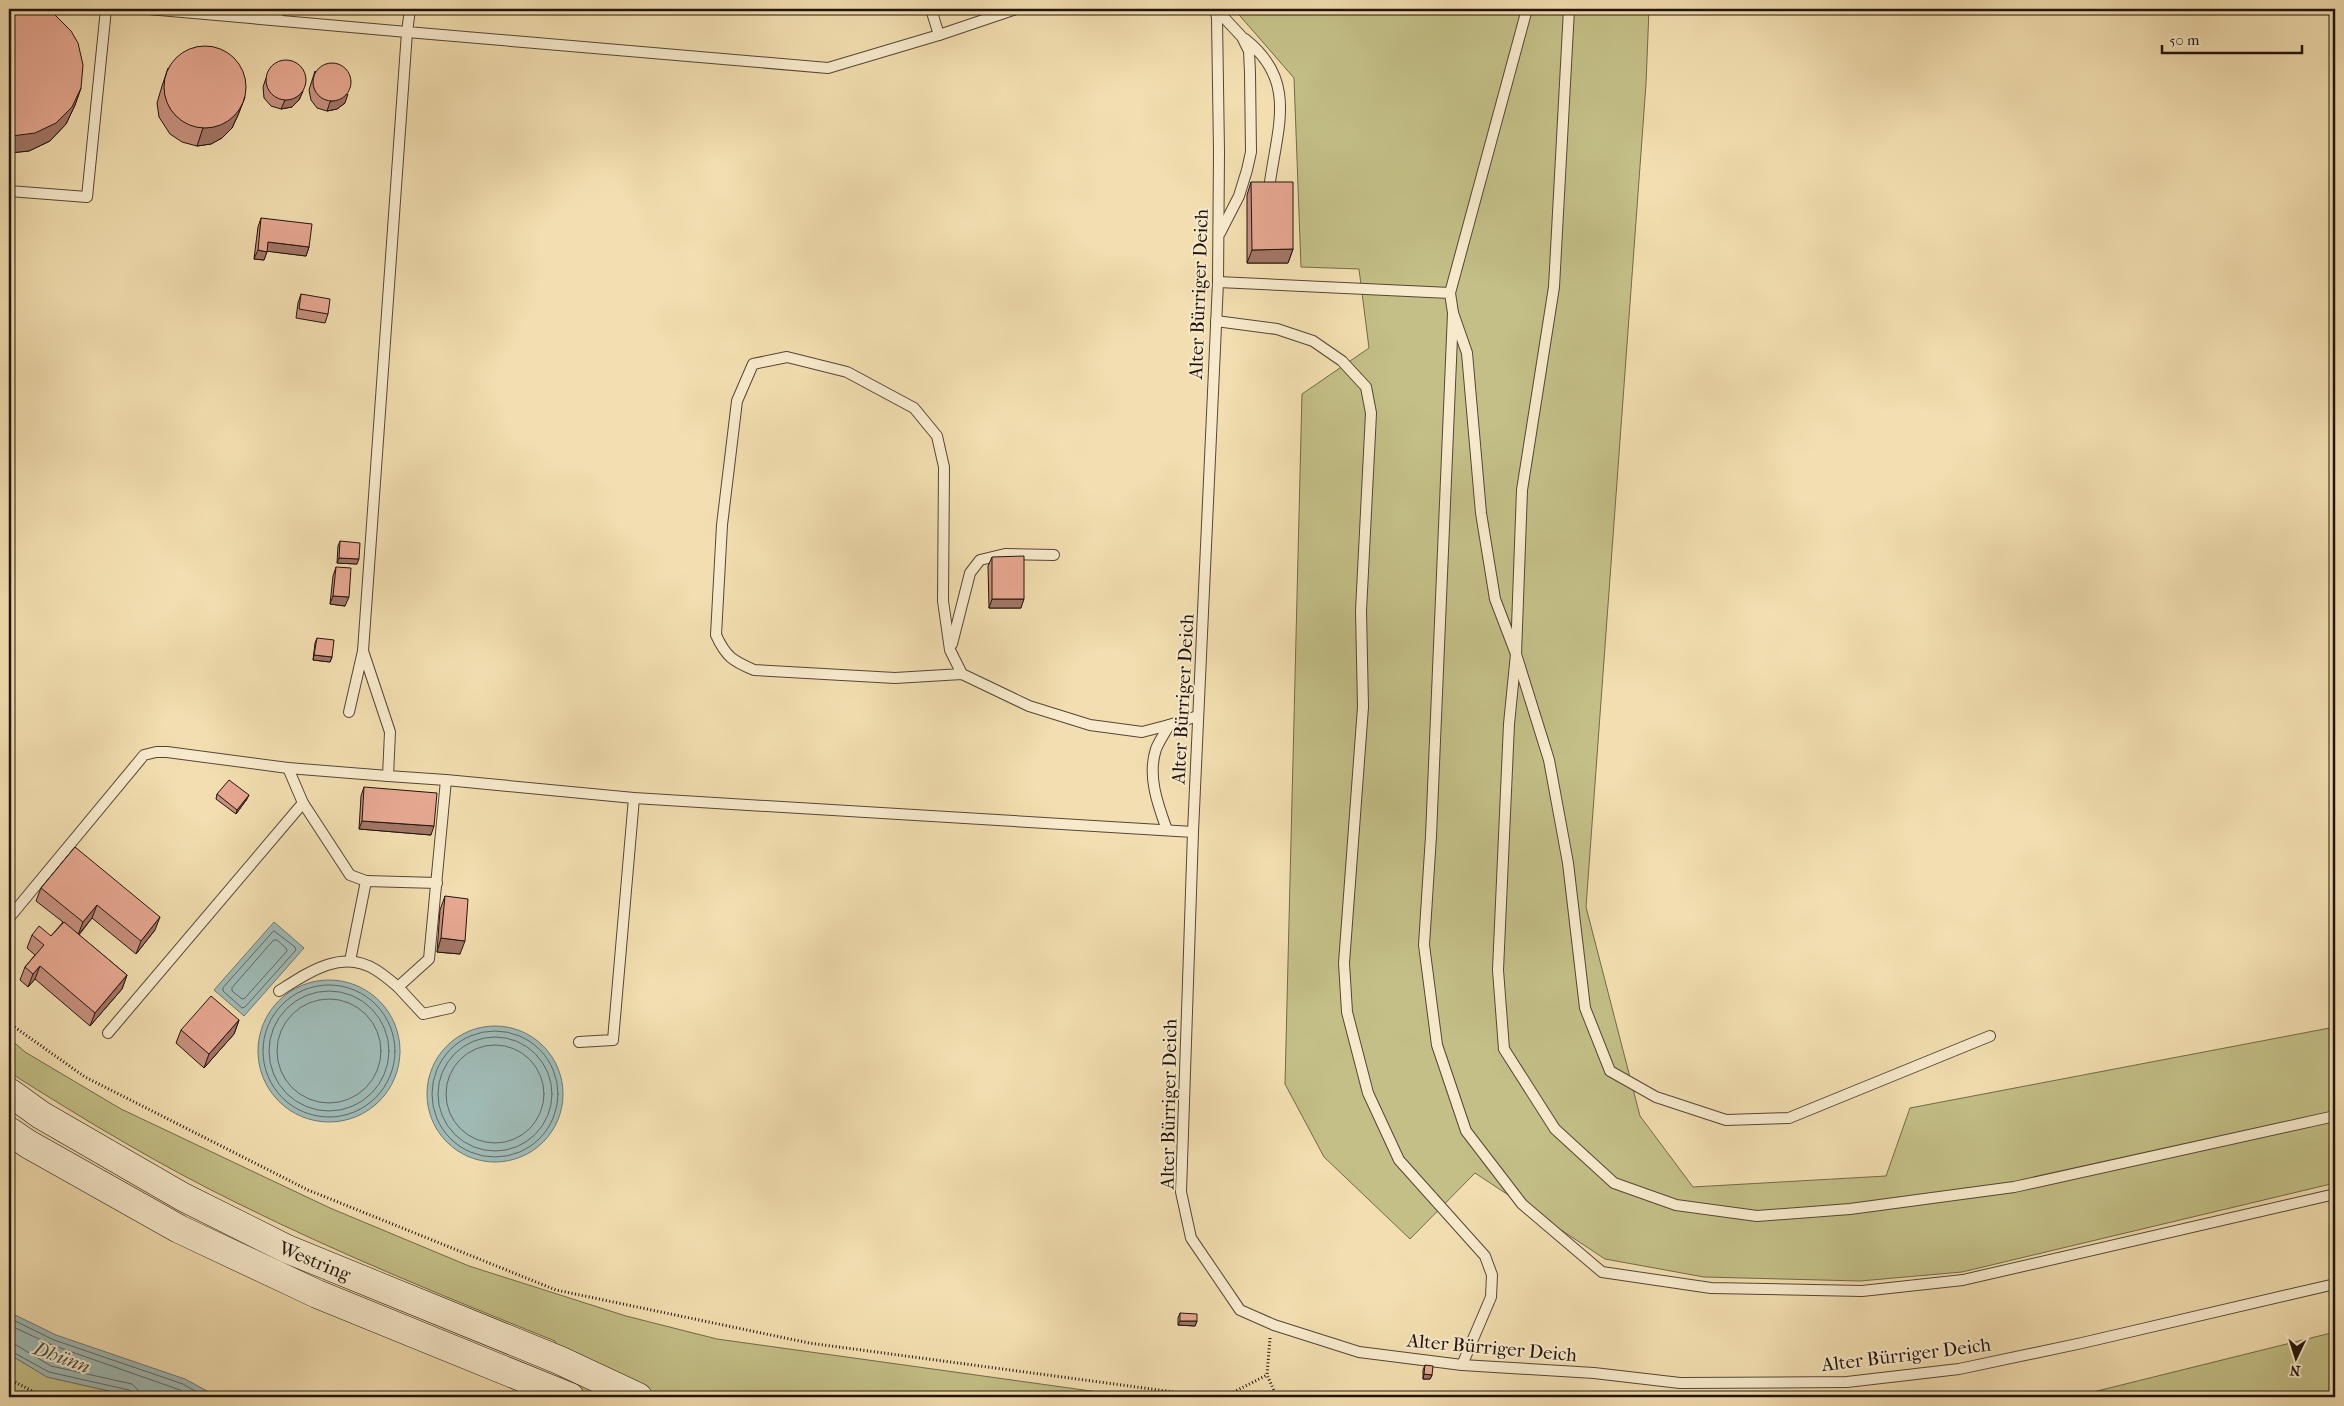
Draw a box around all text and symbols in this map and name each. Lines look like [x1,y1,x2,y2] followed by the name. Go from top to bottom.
[2162,22,2302,54] scale bar
[2169,31,2200,49] text: 50 m
[1185,208,1213,381] street label: Alter Bürriger Deich
[1167,613,1198,786] street label: Alter Bürriger Deich
[1156,1018,1181,1191] street label: Alter Bürriger Deich
[275,1237,355,1286] street label: Westring
[1405,1330,1578,1366] street label: Alter Bürriger Deich
[1819,1334,1992,1376] street label: Alter Bürriger Deich
[2272,1334,2322,1384] north arrow
[29,1336,93,1378] water label: Dhünn
[2289,1362,2301,1379] text: N

